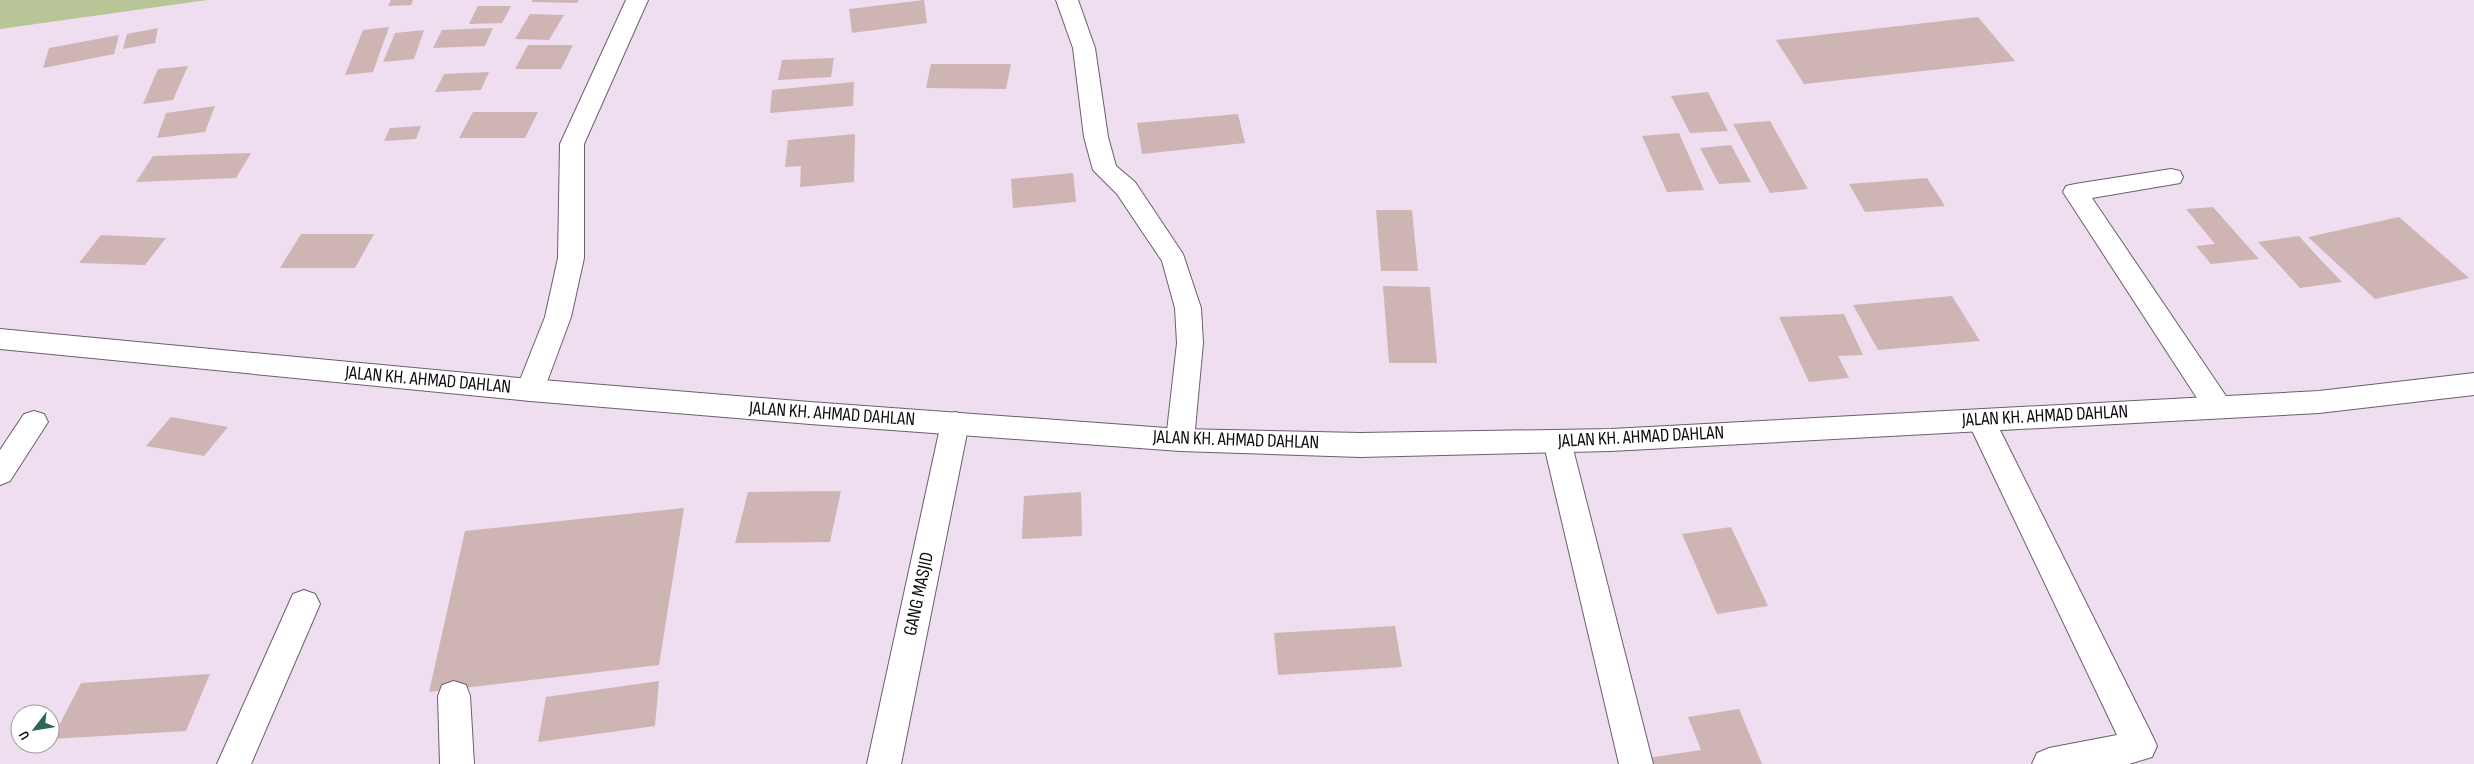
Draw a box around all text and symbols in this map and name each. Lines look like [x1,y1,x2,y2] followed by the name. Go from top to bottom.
[343,361,512,399] street label: JALAN KH. AHMAD DAHLAN
[747,397,916,431] street label: JALAN KH. AHMAD DAHLAN
[1960,400,2129,432] street label: JALAN KH. AHMAD DAHLAN
[1556,421,1725,453] street label: JALAN KH. AHMAD DAHLAN
[1151,426,1320,454] street label: JALAN KH. AHMAD DAHLAN
[899,550,939,638] street label: GANG MASJID
[10,704,60,754] north arrow
[15,728,33,743] text: U

